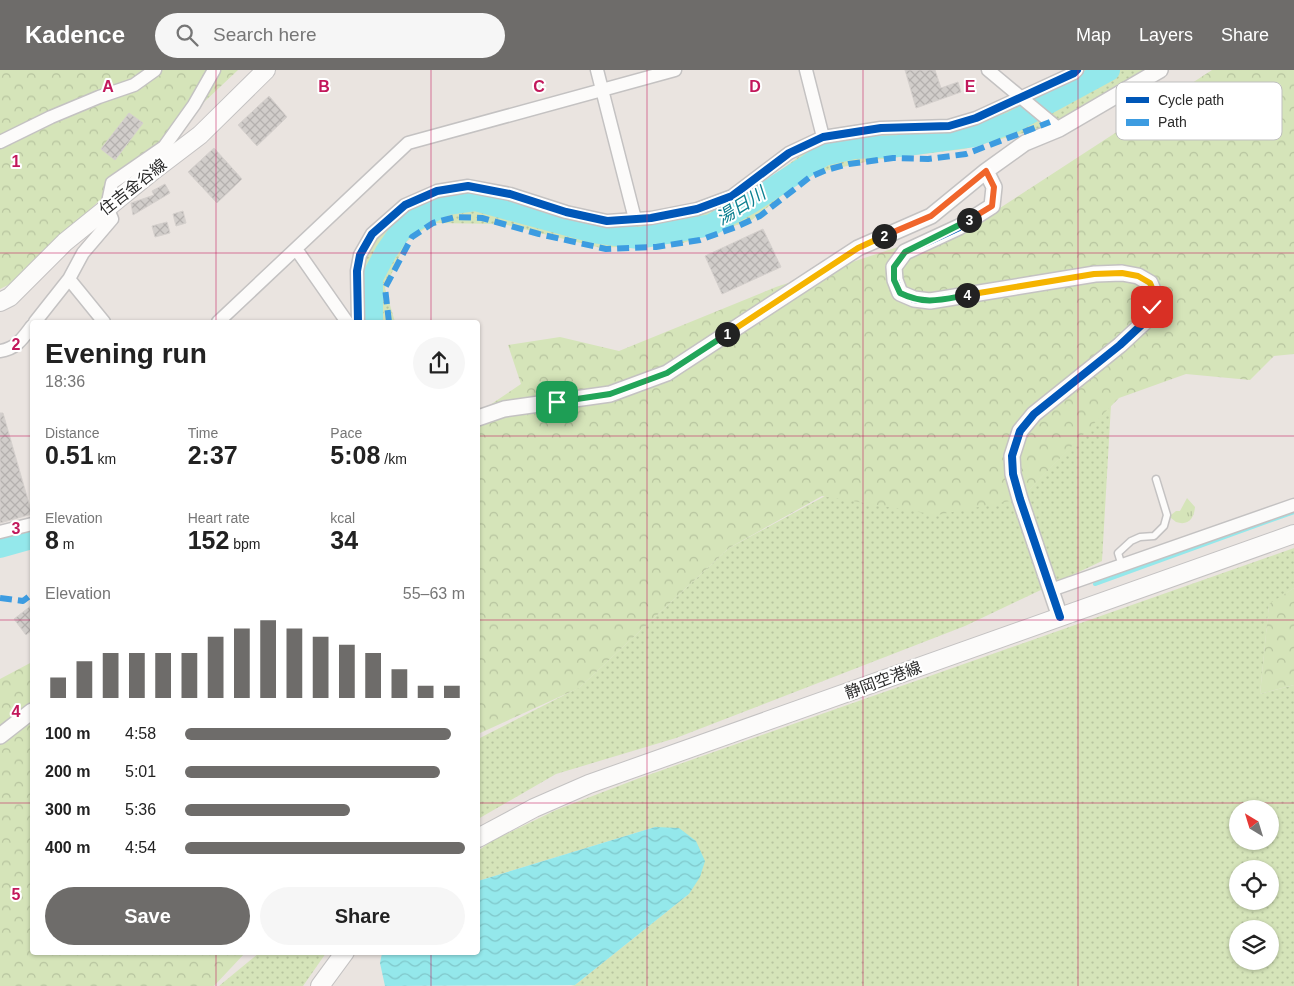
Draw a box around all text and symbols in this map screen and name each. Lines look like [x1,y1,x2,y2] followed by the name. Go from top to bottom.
[155,13,505,58] search box
[25,21,125,48] text: Kadence
[173,21,201,49] icon: search
[213,24,317,45] text: Search here
[1076,25,1111,45] text: Map
[1139,25,1193,45] text: Layers
[1221,25,1269,45] text: Share
[102,78,114,95] text: A
[318,78,330,95] text: B
[533,78,545,95] text: C
[749,78,761,95] text: D
[965,78,976,95] text: E
[1116,82,1282,140] legend
[1158,92,1224,108] text: Cycle path
[1158,114,1187,130] text: Path
[12,153,21,170] text: 1
[96,156,170,218] street label: 住吉金谷線
[713,182,771,229] water label: 湯日川
[956,208,982,232] pin: 3
[966,212,973,228] text: 3
[872,224,896,248] pin: 2
[881,228,888,244] text: 2
[954,282,980,308] pin: 4
[1131,286,1173,328] pin
[964,287,971,303] text: 4
[1138,293,1166,321] icon: check
[714,322,740,346] pin: 1
[724,326,731,342] text: 1
[12,336,21,353] text: 2
[413,337,465,389] button: share
[45,338,207,369] text: Evening run
[45,373,85,390] text: 18:36
[536,381,578,423] pin
[543,388,571,416] icon: arrive
[45,425,99,441] text: Distance
[188,425,218,441] text: Time
[330,425,362,441] text: Pace
[45,441,94,469] text: 0.51
[188,441,238,469] text: 2:37
[330,441,380,469] text: 5:08
[94,451,116,467] text: km
[380,451,407,467] text: /km
[45,510,103,526] text: Elevation
[188,510,250,526] text: Heart rate
[330,510,355,526] text: kcal
[12,520,21,537] text: 3
[45,526,59,554] text: 8
[188,526,229,554] text: 152
[330,526,358,554] text: 34
[59,536,74,552] text: m
[229,536,261,552] text: bpm
[45,585,111,602] text: Elevation
[403,585,465,602] text: 55–63 m
[842,658,924,702] street label: 静岡空港線
[12,703,21,720] text: 4
[45,725,90,742] text: 100 m
[125,725,156,742] text: 4:58
[45,763,90,780] text: 200 m
[125,763,156,780] text: 5:01
[1229,800,1279,850] north arrow
[1229,800,1279,970] map controls
[45,801,90,818] text: 300 m
[125,801,156,818] text: 5:36
[45,839,90,856] text: 400 m
[125,839,156,856] text: 4:54
[1229,860,1279,910] button: locate
[12,886,21,903] text: 5
[45,887,250,945] button: Save
[260,887,465,945] button: Share
[1229,920,1279,970] button: layers

